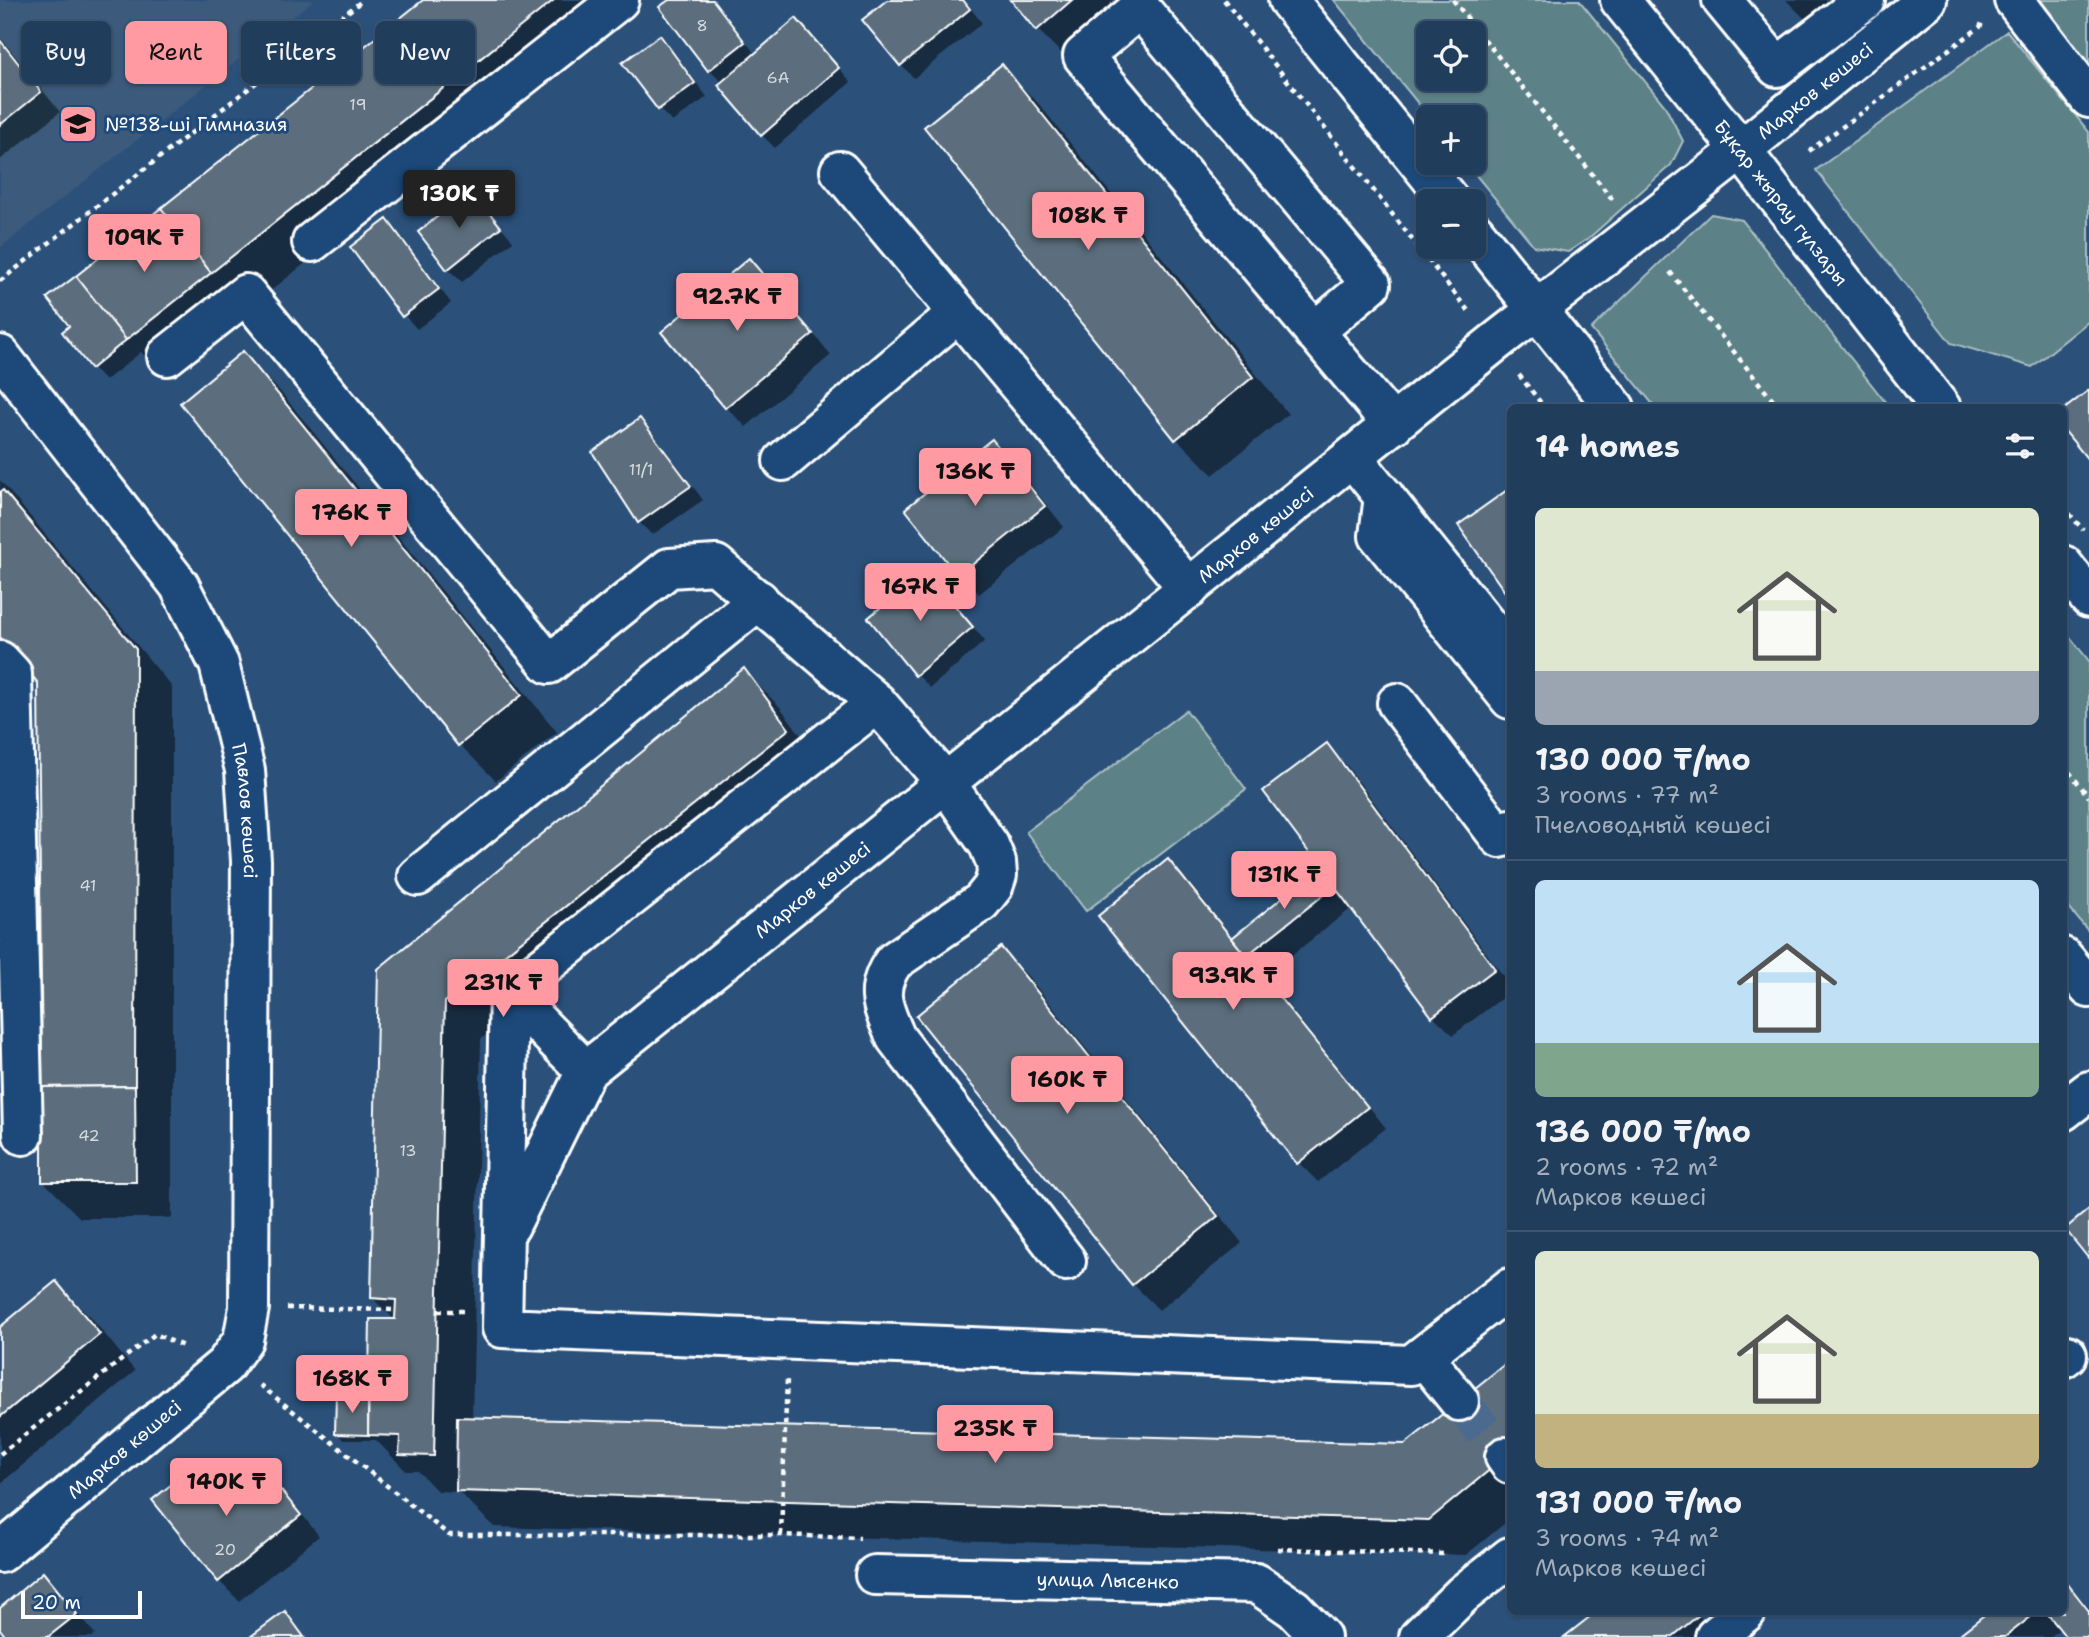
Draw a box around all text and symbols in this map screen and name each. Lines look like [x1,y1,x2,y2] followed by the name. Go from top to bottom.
[696,15,708,36] house number: 8
[21,21,111,84] chip: Buy
[125,21,227,84] chip: Rent
[241,21,361,84] chip: Filters
[375,21,475,84] chip: New
[1416,21,1486,259] map controls
[1416,21,1486,91] button: locate
[1752,37,1878,145] street label: Марков көшесі
[767,67,789,88] house number: 6А
[349,94,367,115] house number: 19
[57,103,99,145] school or university icon: №138-ші Гимназия
[1416,105,1486,175] button: +
[105,112,287,137] place label: №138-ші Гимназия
[1708,114,1854,291] street label: Бұқар жырау гүлзары
[402,170,516,230] pin: 130K ₸
[419,178,499,208] text: 130K ₸
[1416,189,1486,259] button: −
[1031,192,1145,252] pin: 108K ₸
[1048,200,1128,230] text: 108K ₸
[87,215,201,274] pin: 109K ₸
[104,222,184,252] text: 109K ₸
[672,274,802,333] pin: 92.7K ₸
[692,281,782,311] text: 92.7K ₸
[1535,426,1680,467] text: 14 homes
[2001,427,2039,465] icon: filters
[918,448,1032,508] pin: 136K ₸
[935,456,1015,486] text: 136K ₸
[629,459,653,480] house number: 11/1
[1193,481,1319,589] street label: Марков көшесі
[294,490,408,549] pin: 176K ₸
[311,497,391,527] text: 176K ₸
[1724,553,1850,679] icon: home
[863,564,977,623] pin: 167K ₸
[881,571,959,601] text: 167K ₸
[1535,739,1751,780] text: 130 000 ₸/mo
[226,741,263,879] street label: Павлов көшесі
[1535,780,1719,810] text: 3 rooms · 77 m²
[1535,810,1771,840] text: Пчеловодный көшесі
[749,836,876,944] street label: Марков көшесі
[1227,852,1341,911] pin: 131K ₸
[1247,859,1321,889] text: 131K ₸
[79,875,97,896] house number: 41
[1724,925,1850,1051] icon: home
[1168,953,1298,1012] pin: 93.9K ₸
[446,960,560,1019] pin: 231K ₸
[1189,960,1277,990] text: 93.9K ₸
[463,967,543,997] text: 231K ₸
[1010,1056,1124,1116] pin: 160K ₸
[1027,1064,1107,1094] text: 160K ₸
[1535,1111,1751,1152] text: 136 000 ₸/mo
[78,1125,100,1146] house number: 42
[399,1140,417,1161] house number: 13
[1535,1152,1718,1182] text: 2 rooms · 72 m²
[1535,1182,1707,1212] text: Марков көшесі
[1724,1296,1850,1422] icon: home
[295,1356,409,1415] pin: 168K ₸
[312,1363,392,1393] text: 168K ₸
[62,1394,187,1505] street label: Марков көшесі
[938,1406,1052,1465] pin: 235K ₸
[953,1413,1037,1443] text: 235K ₸
[169,1458,283,1518] pin: 140K ₸
[186,1466,266,1496] text: 140K ₸
[1535,1482,1742,1523] text: 131 000 ₸/mo
[1535,1523,1719,1553] text: 3 rooms · 74 m²
[214,1539,236,1560] house number: 20
[1535,1553,1707,1583] text: Марков көшесі
[1036,1566,1179,1594] street label: улица Лысенко
[21,1588,142,1620] scale bar
[32,1590,81,1615] text: 20 m

